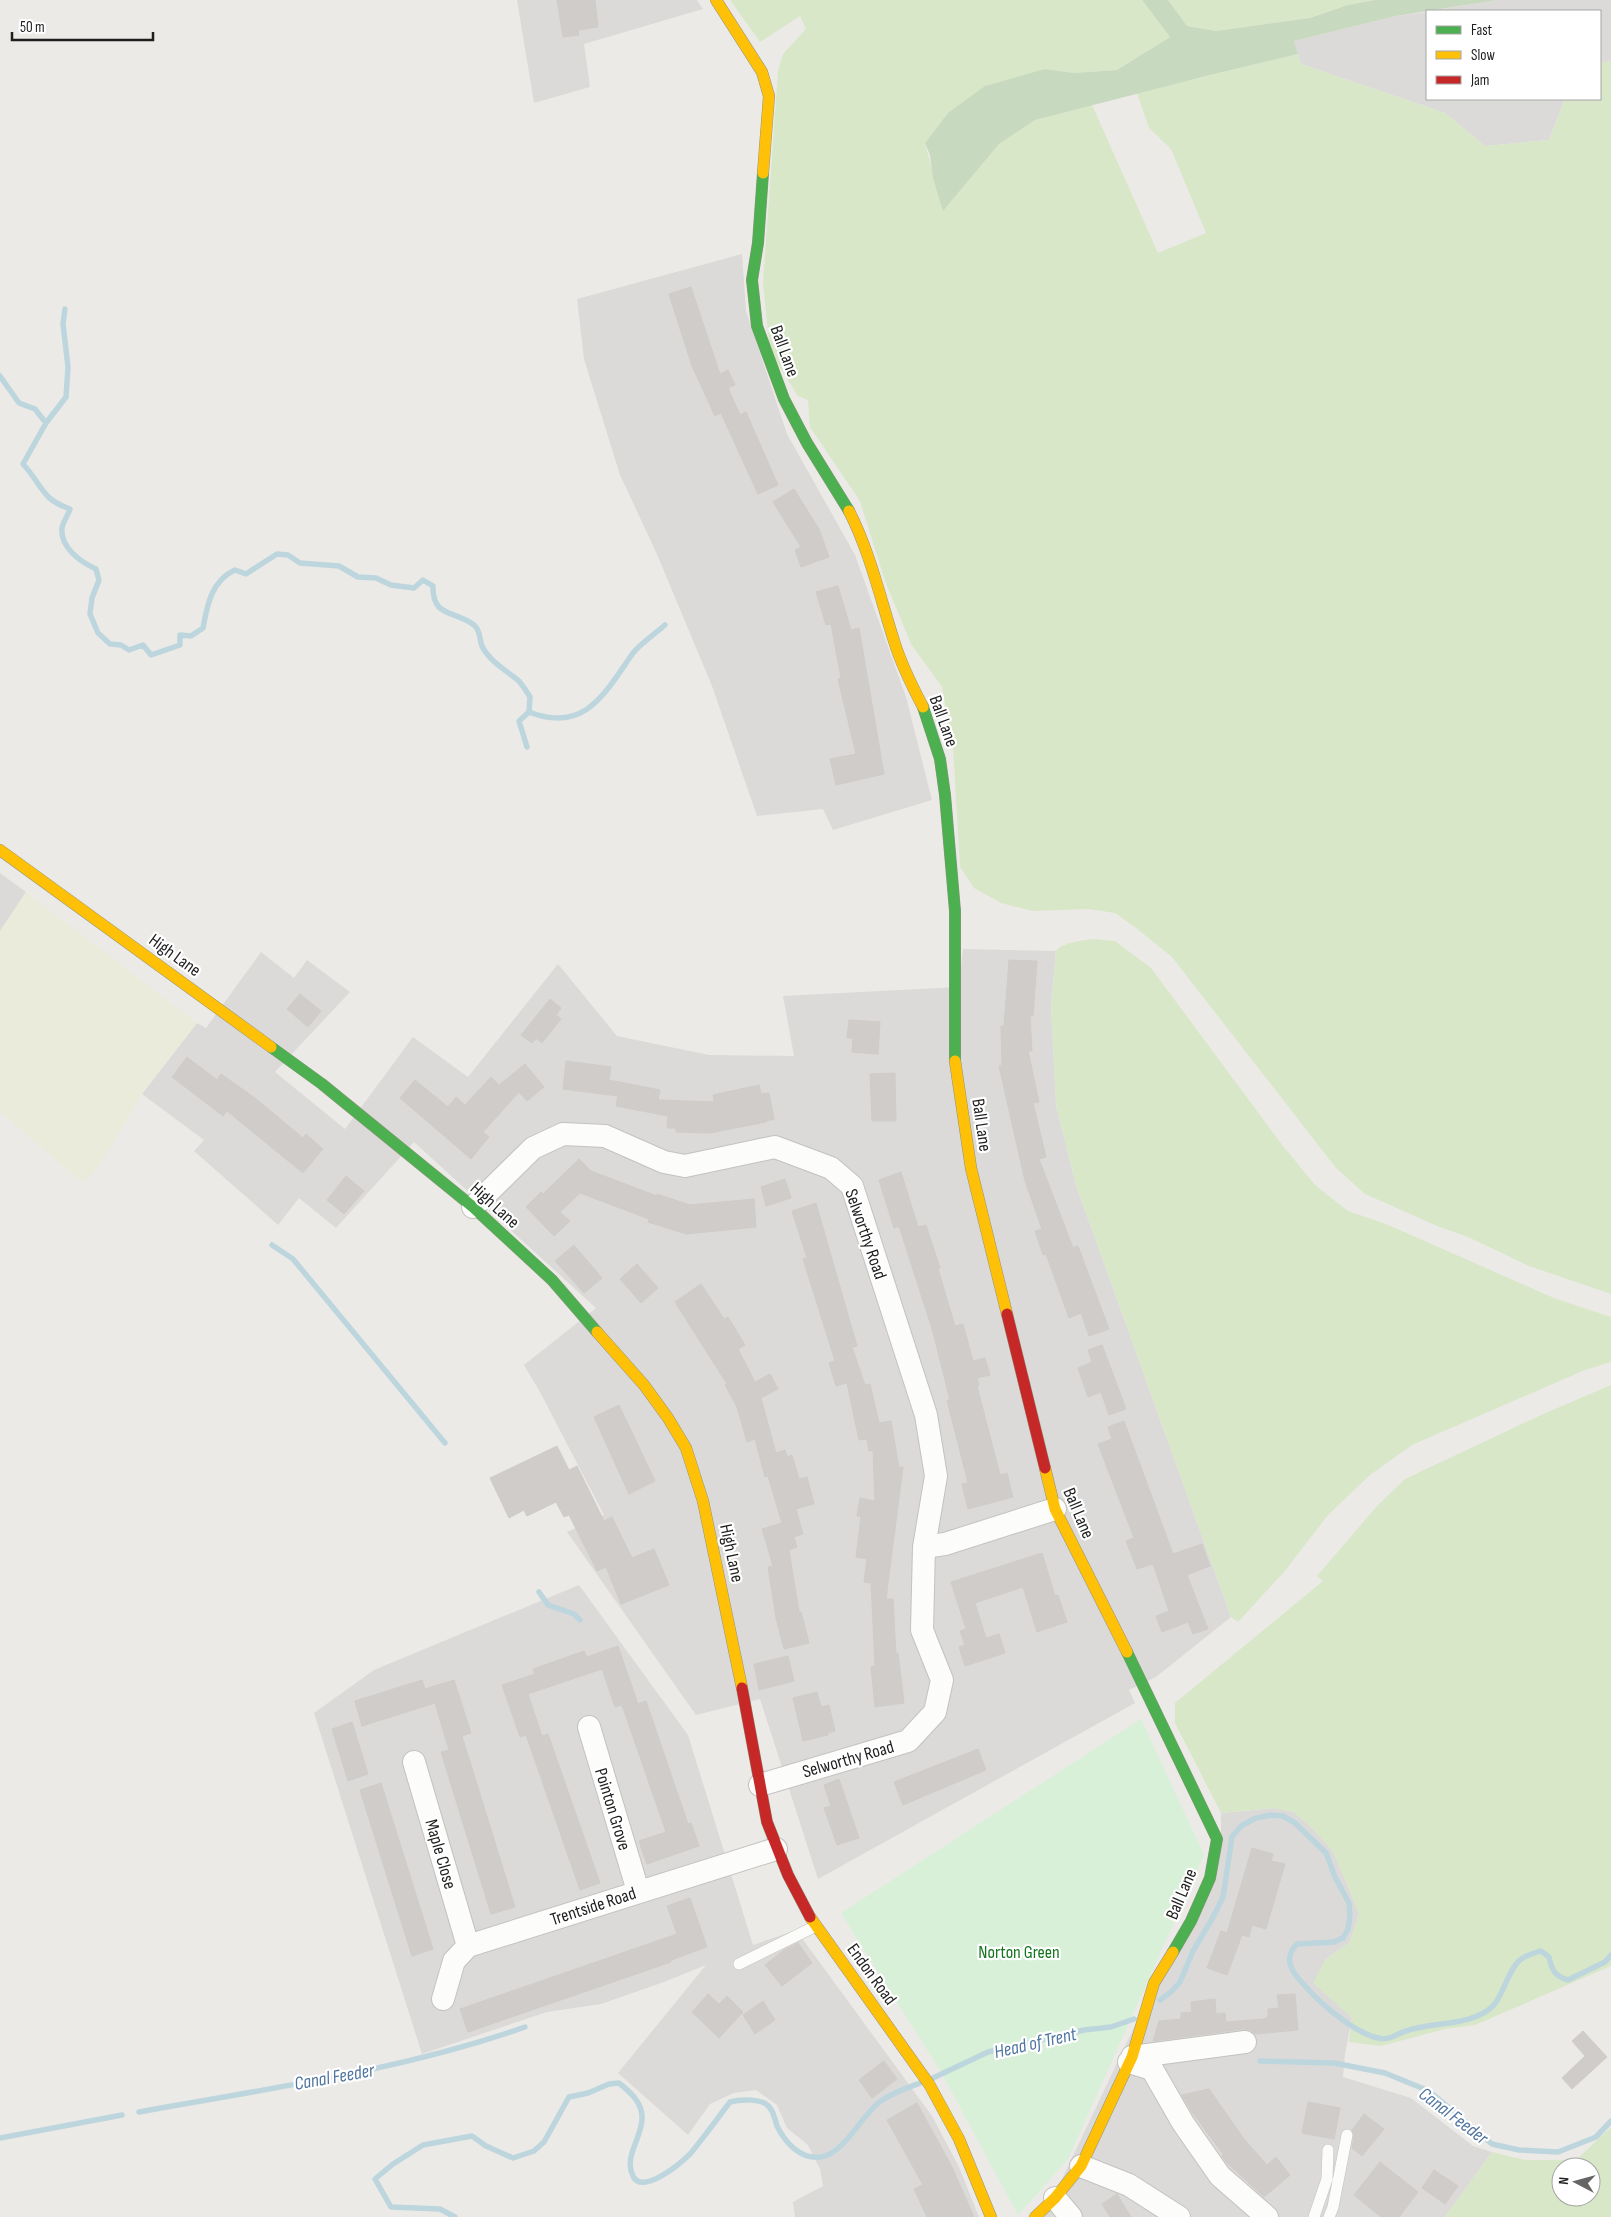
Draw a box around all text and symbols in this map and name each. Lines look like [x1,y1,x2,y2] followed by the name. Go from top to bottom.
[12,10,154,42] scale bar
[1426,10,1601,100] legend
[20,18,45,37] text: 50 m
[1471,21,1493,40] text: Fast
[1471,46,1495,65] text: Slow
[1470,71,1489,90] text: Jam
[766,323,803,380] street label: Ball Lane
[925,693,962,750] street label: Ball Lane
[145,930,205,981] street label: High Lane
[967,1097,996,1153] street label: Ball Lane
[466,1178,524,1233] street label: High Lane
[840,1186,891,1282] street label: Selworthy Road
[1059,1485,1099,1542] street label: Ball Lane
[715,1522,748,1584] street label: High Lane
[800,1736,896,1783] street label: Selworthy Road
[590,1765,635,1853] street label: Pointon Grove
[421,1817,461,1892] street label: Maple Close
[1161,1866,1201,1923] street label: Ball Lane
[548,1883,639,1930] street label: Trentside Road
[842,1940,901,2009] street label: Endon Road
[978,1942,1060,1963] park label: Norton Green
[992,2023,1080,2064] water label: Head of Trent
[292,2059,377,2096] water label: Canal Feeder
[1414,2083,1493,2150] water label: Canal Feeder
[1551,2157,1601,2207] north arrow
[1555,2176,1572,2185] text: N

